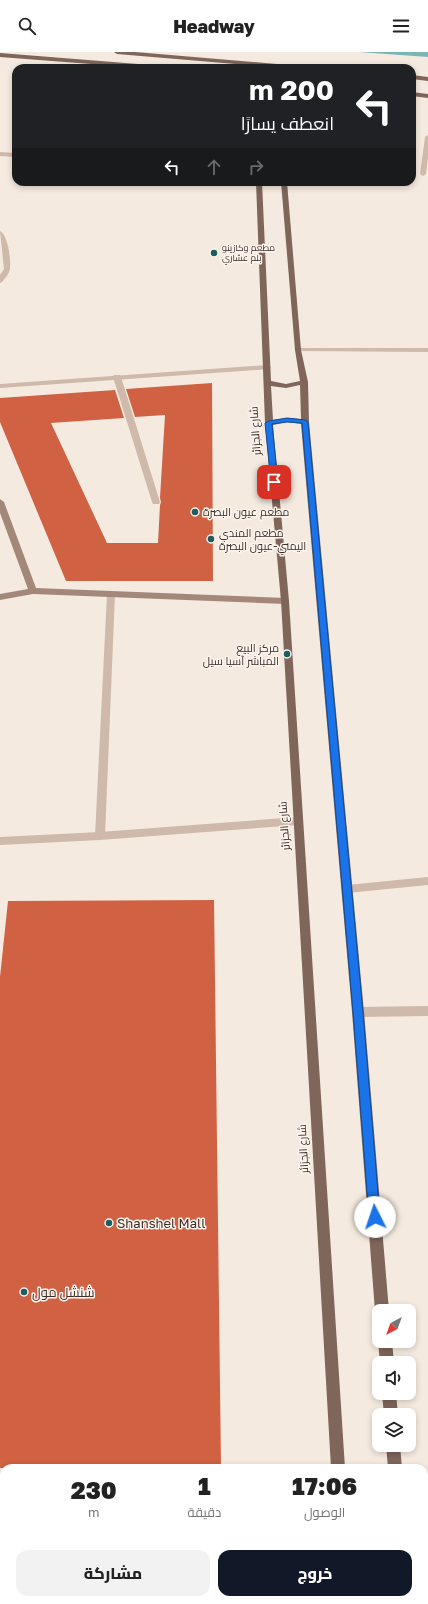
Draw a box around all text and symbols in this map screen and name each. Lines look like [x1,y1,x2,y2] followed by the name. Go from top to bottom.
[16,15,38,37] icon: search
[173,15,255,37] text: Headway
[390,15,412,37] icon: menu
[249,73,334,106] text: 200 m
[348,80,400,132] icon: left
[241,112,334,134] text: انعطف يسارًا
[161,156,183,178] icon: left
[203,156,225,178] icon: ahead
[245,156,267,178] icon: right
[222,242,275,265] place label: مطعم وكازينو بلم عشاري
[209,248,219,258] marker: مطعم وكازينو بلم عشاري
[246,406,265,457] street label: شارع الجزائر
[257,465,291,499] pin
[263,471,285,493] icon: arrive
[203,505,289,520] place label: مطعم عيون البصرة
[190,507,200,517] marker: مطعم عيون البصرة
[219,526,306,555] place label: مطعم المندي اليمني-عيون البصرة
[206,534,216,544] marker: مطعم المندي اليمني-عيون البصرة
[203,641,279,668] place label: مركز البيع المباشر آسيا سيل
[282,649,292,659] marker: مركز البيع المباشر آسيا سيل
[275,801,294,852] street label: شارع الجزائر
[295,1124,312,1175] street label: شارع الجزائر
[354,1196,396,1238] position arrow
[117,1215,205,1231] place label: Shanshel Mall
[104,1218,114,1228] marker: Shanshel Mall
[32,1284,95,1301] place label: شنشل مول
[19,1287,29,1297] marker: شنشل مول
[372,1304,416,1348] north arrow
[372,1304,416,1452] map controls
[372,1356,416,1400] button: sound
[372,1408,416,1452] button: layers
[198,1471,211,1500] text: 1
[292,1471,357,1500] text: 17:06
[71,1475,117,1504] text: 230
[88,1504,99,1520] text: m
[187,1504,221,1520] text: دقيقة
[304,1504,345,1520] text: الوصول
[16,1550,210,1596] button: مشاركة
[218,1550,412,1596] button: خروج

